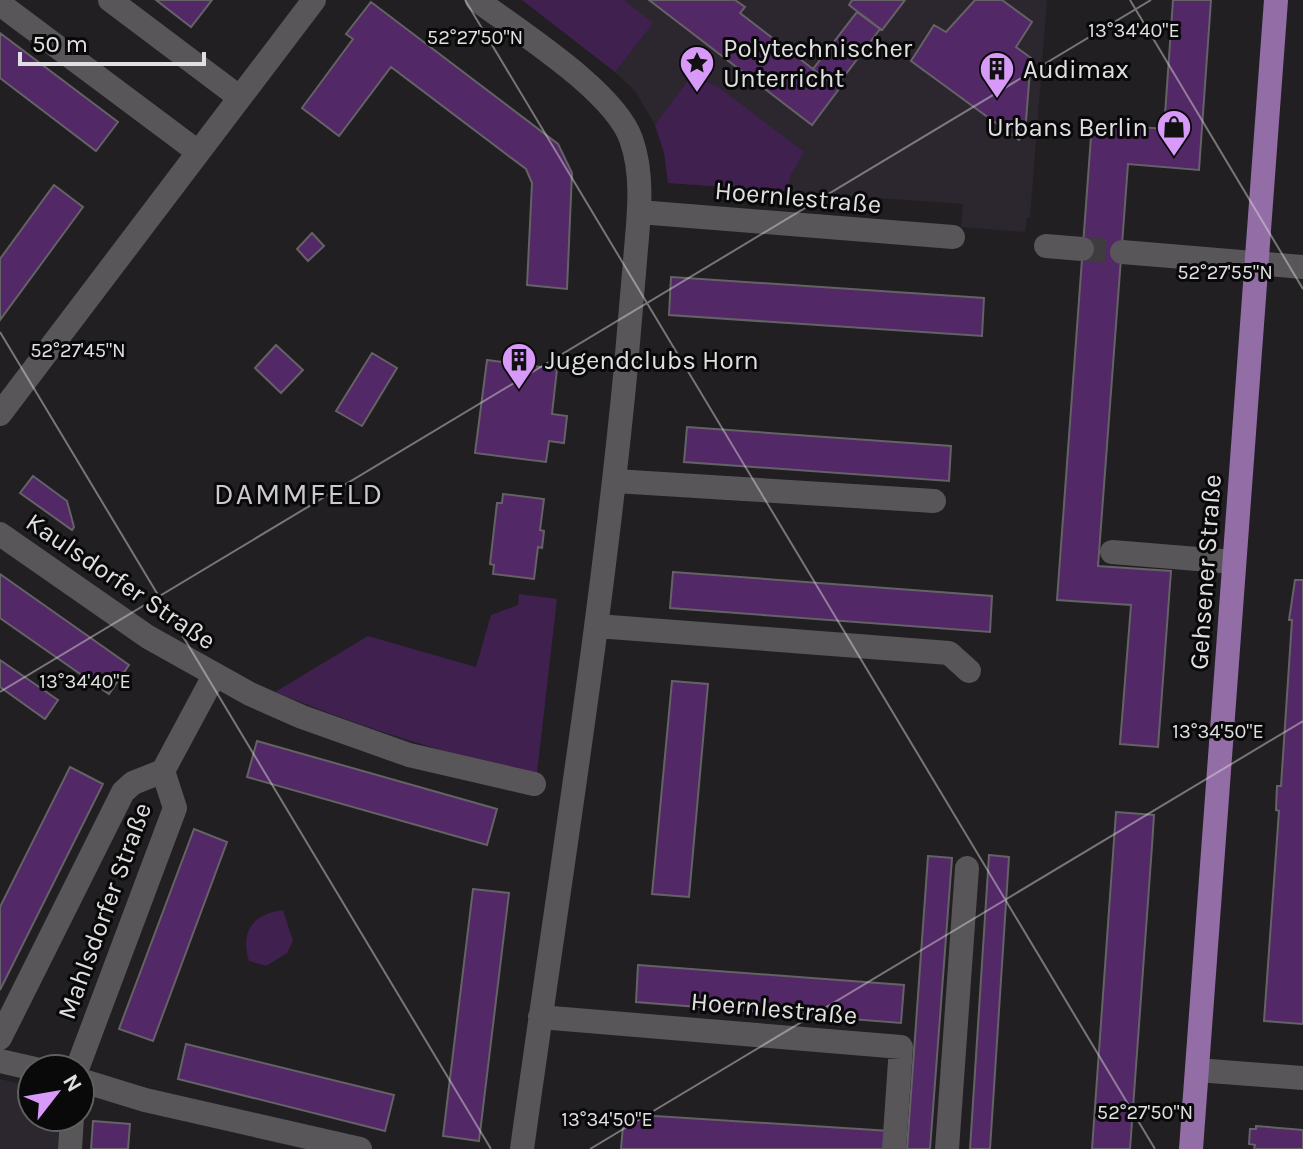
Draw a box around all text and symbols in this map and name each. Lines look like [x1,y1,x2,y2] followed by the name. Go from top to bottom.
[20,16,204,66] scale bar
[1088,19,1180,42] text: 13°34'40"E
[427,26,523,49] text: 52°27'50"N
[32,30,88,58] text: 50 m
[723,33,913,94] place label: Polytechnischer Unterricht
[678,44,716,94] place icon: Polytechnischer Unterricht
[978,50,1016,100] building icon: Audimax
[1023,54,1129,85] place label: Audimax
[1155,108,1193,158] shop icon: Urbans Berlin
[987,112,1148,143] place label: Urbans Berlin
[713,175,883,220] street label: Hoernlestraße
[1177,261,1273,284] text: 52°27'55"N
[30,339,126,362] text: 52°27'45"N
[500,341,538,391] building icon: Jugendclubs Horn
[545,345,759,376] place label: Jugendclubs Horn
[1183,473,1228,671] street label: Gehsener Straße
[214,476,384,512] district label: DAMMFELD
[20,506,221,656] street label: Kaulsdorfer Straße
[39,670,131,693] text: 13°34'40"E
[1172,720,1264,743] text: 13°34'50"E
[51,799,158,1024] street label: Mahlsdorfer Straße
[689,986,859,1031] street label: Hoernlestraße
[16,1053,96,1133] north arrow
[57,1070,87,1097] text: N
[1097,1101,1193,1124] text: 52°27'50"N
[561,1108,653,1131] text: 13°34'50"E

